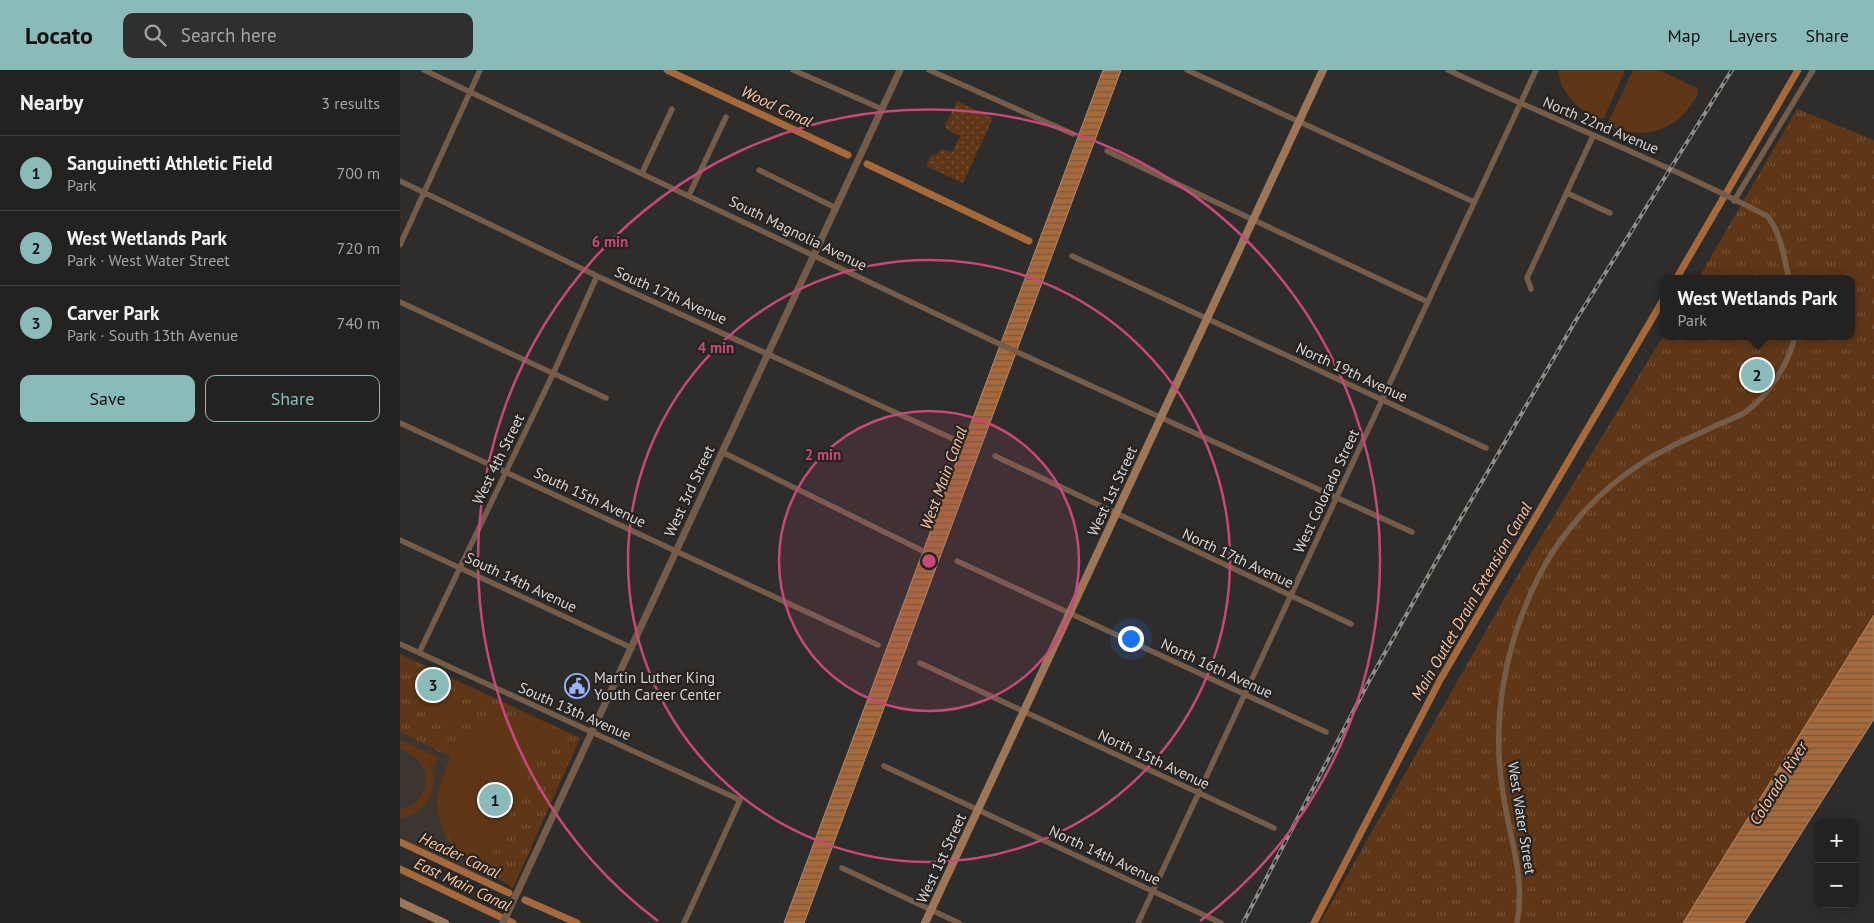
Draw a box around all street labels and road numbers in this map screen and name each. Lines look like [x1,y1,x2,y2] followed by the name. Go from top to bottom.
[1540,92,1662,158] street label: North 22nd Avenue
[726,191,870,275] street label: South Magnolia Avenue
[612,262,730,328] street label: South 17th Avenue
[1293,338,1411,406] street label: North 19th Avenue
[468,411,528,507] street label: West 4th Street
[1289,426,1363,556] street label: West Colorado Street
[660,442,718,540] street label: West 3rd Street
[1083,443,1141,539] street label: West 1st Street
[531,463,649,531] street label: South 15th Avenue
[1179,524,1297,592] street label: North 17th Avenue
[462,548,580,616] street label: South 14th Avenue
[1158,634,1276,702] street label: North 16th Avenue
[516,678,634,744] street label: South 13th Avenue
[1095,725,1213,793] street label: North 15th Avenue
[1504,760,1540,876] street label: West Water Street
[912,810,970,906] street label: West 1st Street
[1046,821,1164,889] street label: North 14th Avenue

